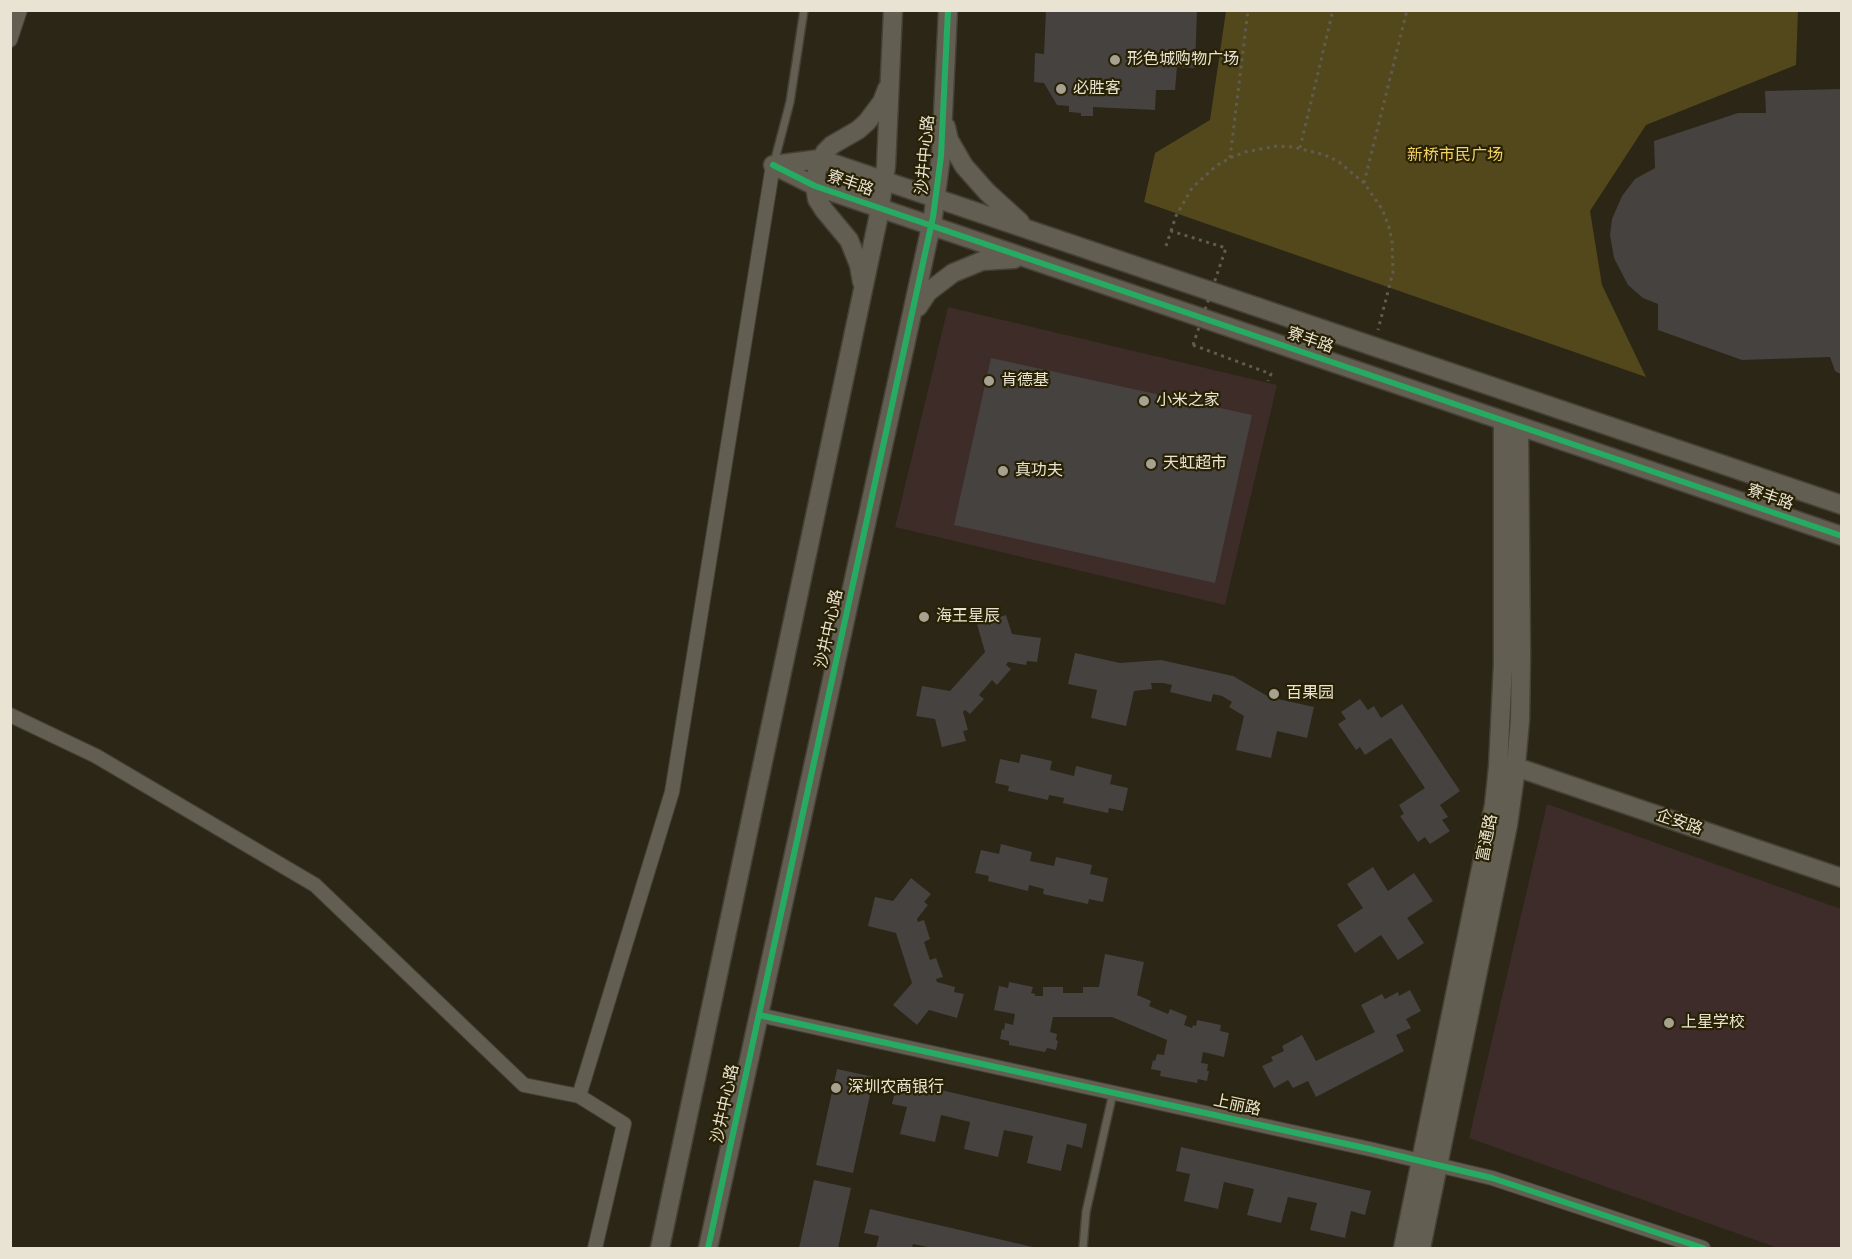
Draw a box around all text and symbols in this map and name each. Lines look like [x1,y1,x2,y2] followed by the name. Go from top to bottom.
[1127,50,1239,70] place label: 形色城购物广场
[1108,53,1122,67] marker: 形色城购物广场
[1073,79,1121,99] place label: 必胜客
[1054,82,1068,96] marker: 必胜客
[913,114,939,196] street label: 沙井中心路
[1407,146,1503,166] park label: 新桥市民广场
[824,167,876,201] street label: 寮丰路
[1284,324,1336,358] street label: 寮丰路
[1001,371,1049,391] place label: 肯德基
[982,374,996,388] marker: 肯德基
[1156,391,1220,411] place label: 小米之家
[1137,394,1151,408] marker: 小米之家
[1163,454,1227,474] place label: 天虹超市
[1144,457,1158,471] marker: 天虹超市
[1015,461,1063,481] place label: 真功夫
[996,464,1010,478] marker: 真功夫
[1744,481,1796,515] street label: 寮丰路
[812,588,848,670] street label: 沙井中心路
[936,607,1000,627] place label: 海王星辰
[917,610,931,624] marker: 海王星辰
[1286,684,1334,704] place label: 百果园
[1267,687,1281,701] marker: 百果园
[1653,806,1705,840] street label: 企安路
[1474,813,1502,863] street label: 富通路
[1681,1013,1745,1033] place label: 上星学校
[1662,1016,1676,1030] marker: 上星学校
[708,1063,744,1145] street label: 沙井中心路
[848,1078,944,1098] place label: 深圳农商银行
[829,1081,843,1095] marker: 深圳农商银行
[1212,1092,1262,1120] street label: 上丽路

